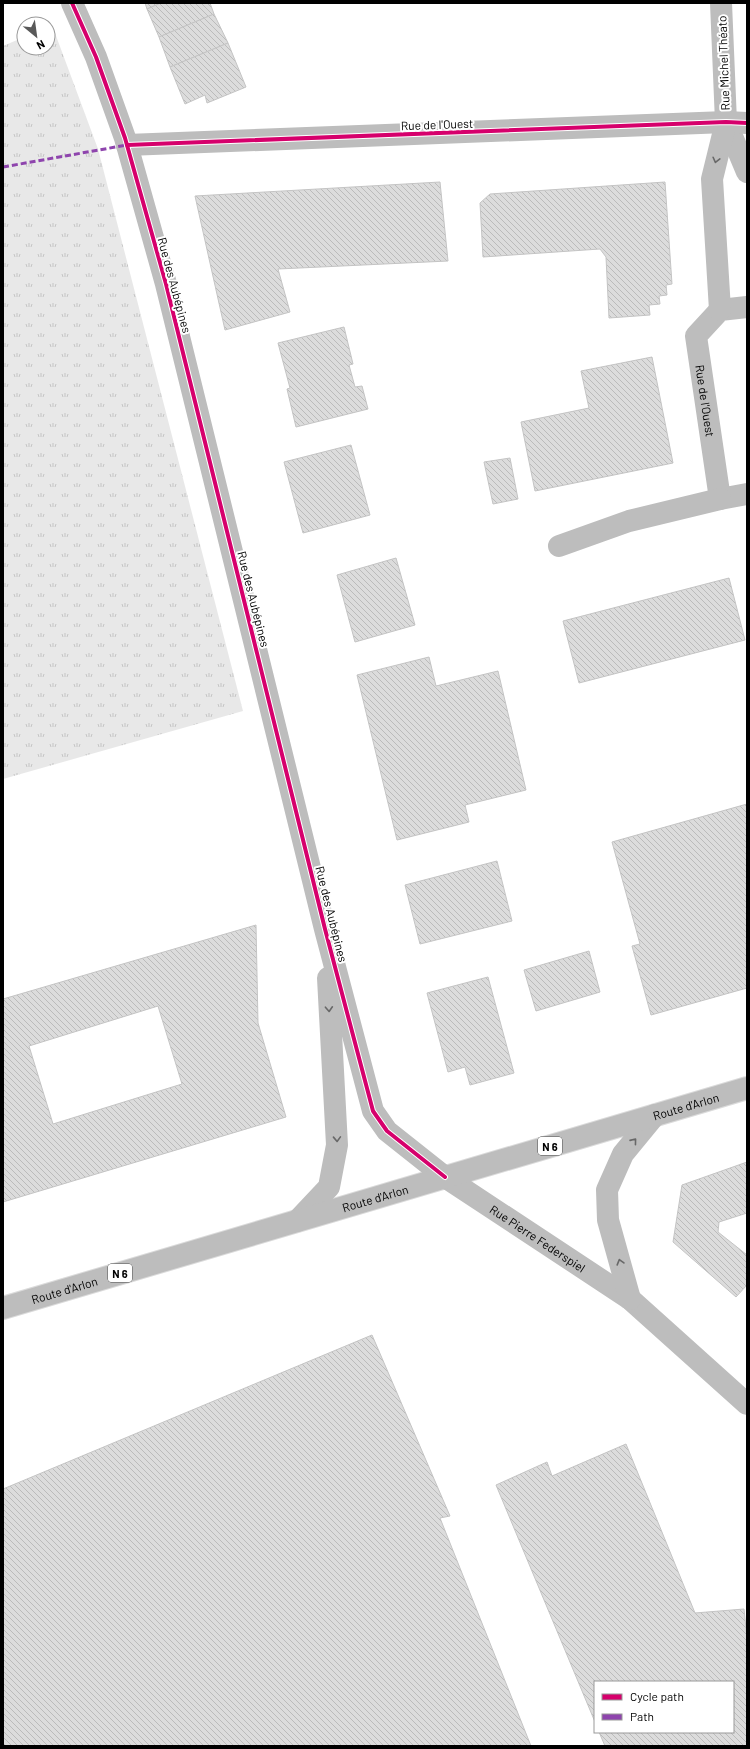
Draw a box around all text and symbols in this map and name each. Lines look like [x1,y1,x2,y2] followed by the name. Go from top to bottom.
[714,15,732,111] street label: Rue Michel Théato
[16,16,56,56] north arrow
[35,38,47,53] text: N
[400,116,474,132] street label: Rue de l'Ouest
[713,157,721,164] one-way arrow
[156,236,195,335] street label: Rue des Aubépines
[693,364,718,438] street label: Rue de l'Ouest
[235,550,273,649] street label: Rue des Aubépines
[313,865,351,964] street label: Rue des Aubépines
[325,1006,334,1012] one-way arrow
[651,1090,720,1122] street label: Route d'Arlon
[333,1136,341,1142] one-way arrow
[538,1137,562,1155] road number: N 6
[630,1138,637,1146] one-way arrow
[340,1182,410,1214] street label: Route d'Arlon
[488,1202,588,1275] street label: Rue Pierre Federspiel
[616,1259,625,1266] one-way arrow
[108,1264,132,1282] road number: N 6
[30,1273,99,1306] street label: Route d'Arlon
[594,1681,734,1733] legend
[630,1689,684,1703] text: Cycle path
[630,1709,654,1723] text: Path

